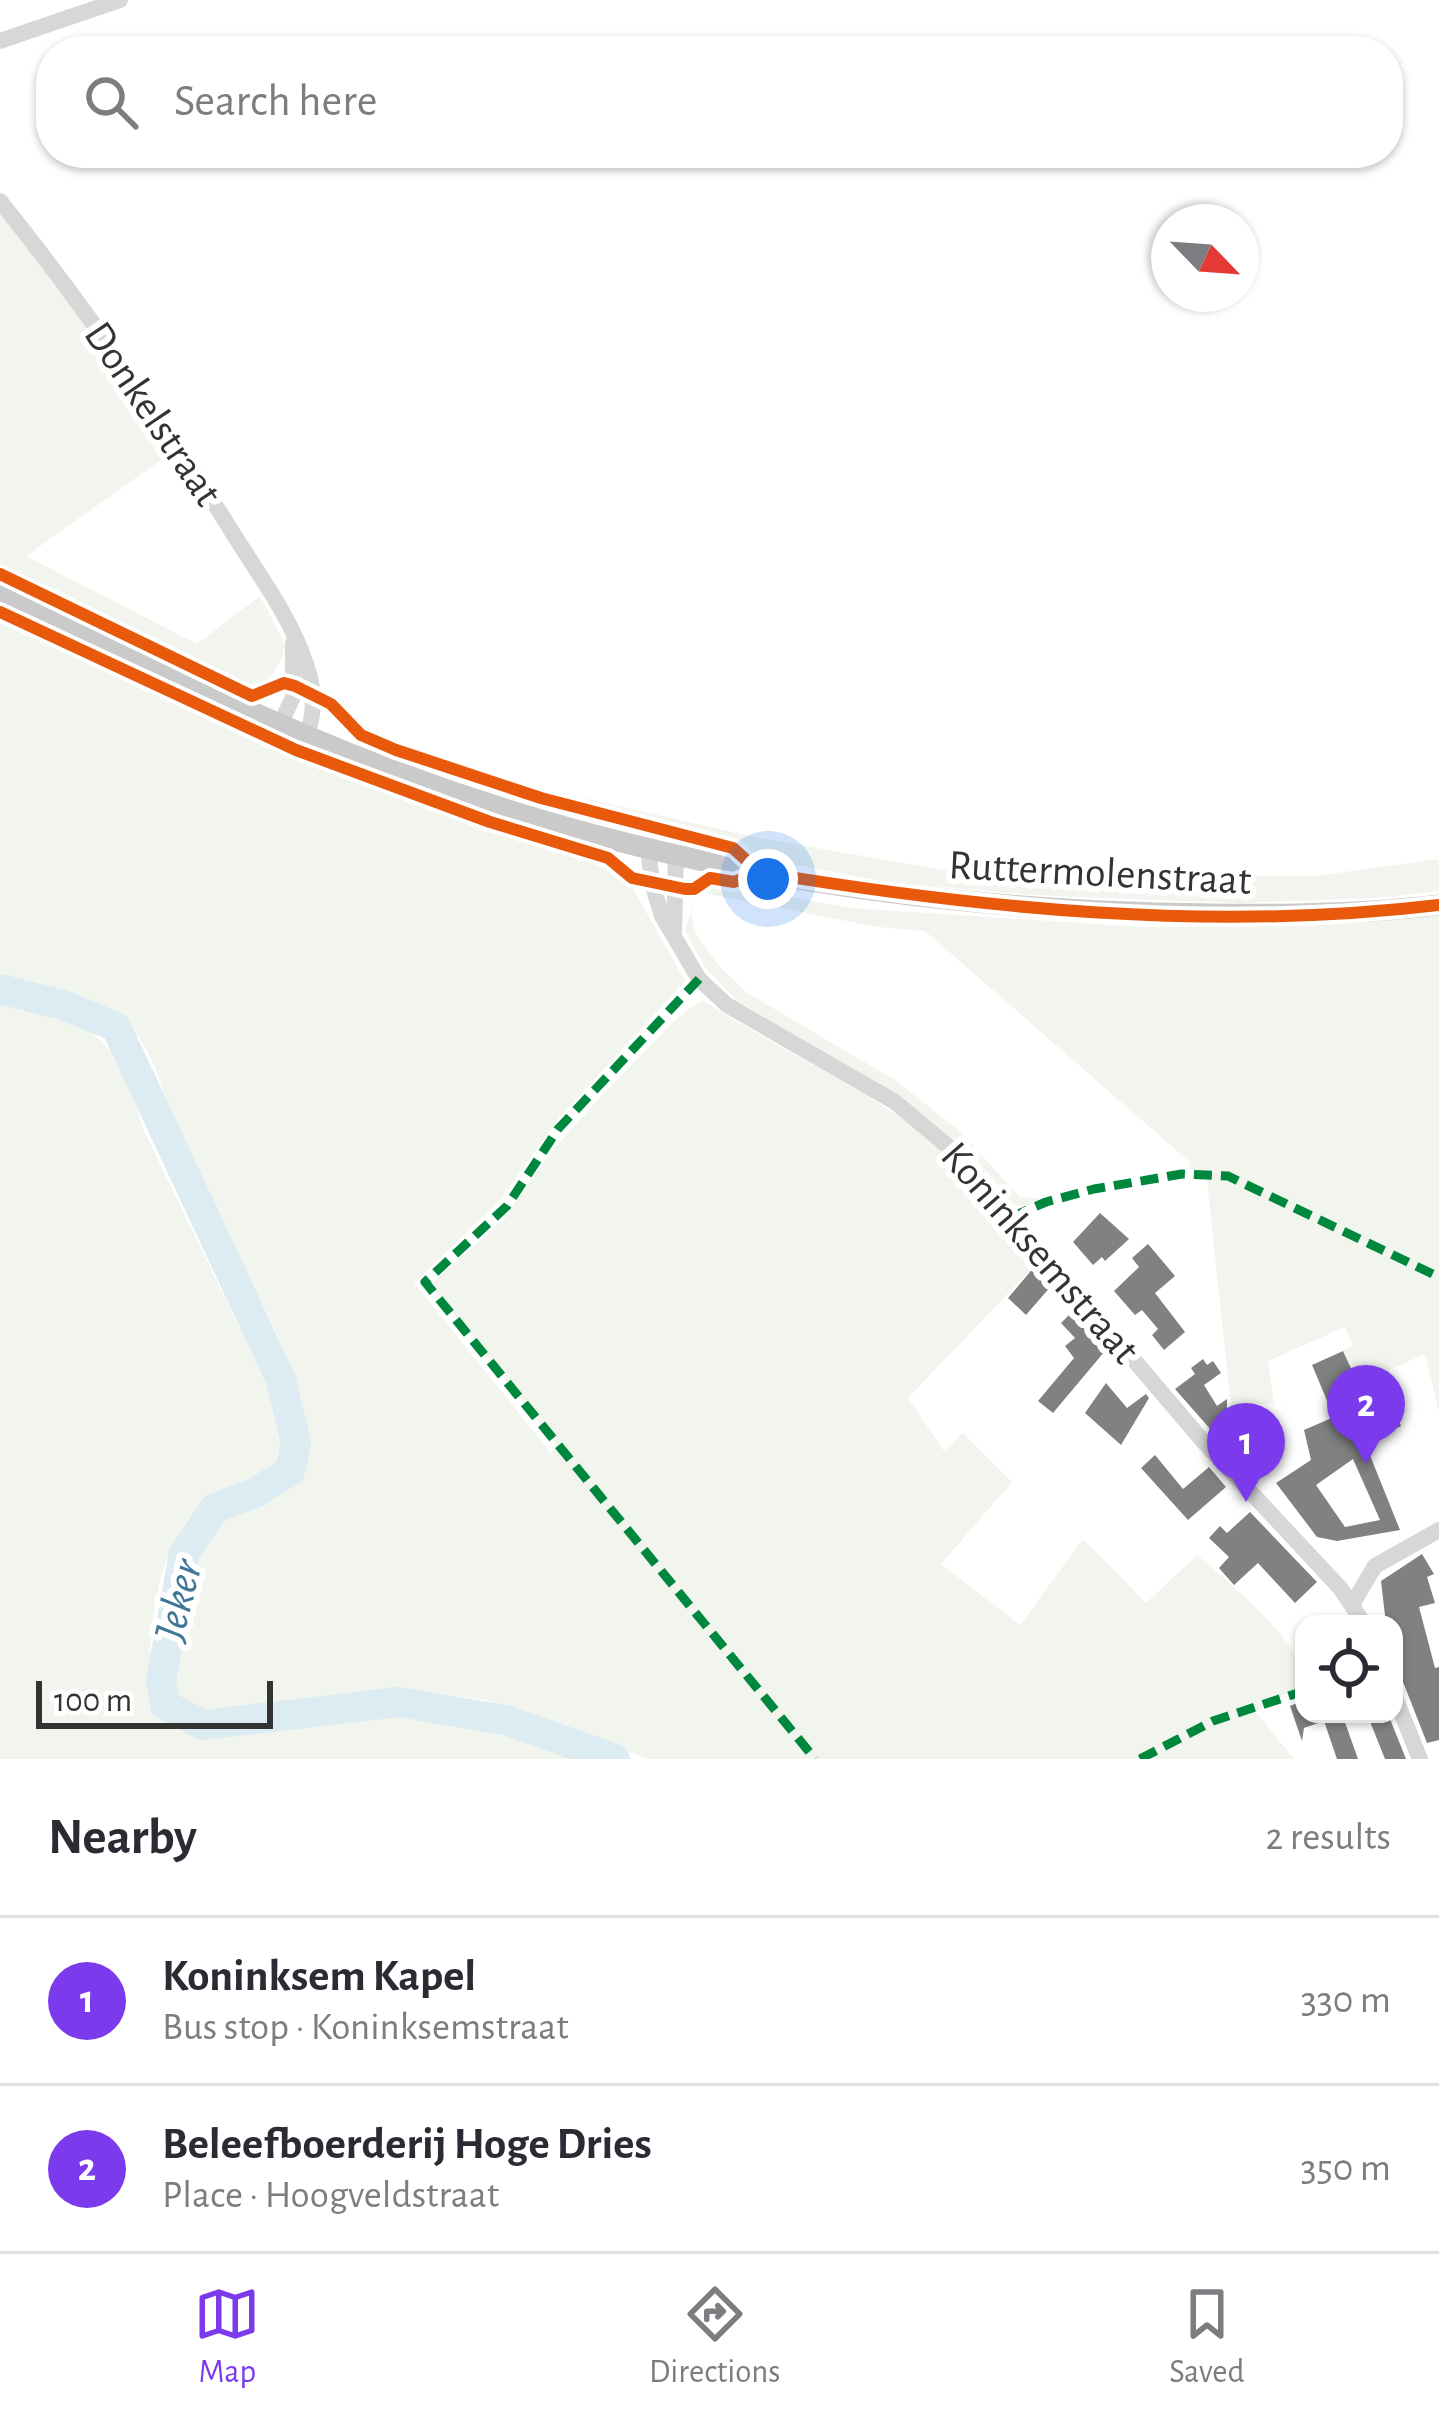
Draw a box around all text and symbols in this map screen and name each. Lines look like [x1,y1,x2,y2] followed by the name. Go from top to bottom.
[36,36,1403,168] search box
[78,69,144,135] icon: search
[174,79,377,124] text: Search here
[1151,204,1259,312] north arrow
[76,315,230,513] street label: Donkelstraat
[948,844,1252,902] street label: Ruttermolenstraat
[738,849,798,909] your location
[933,1134,1147,1372] street label: Koninksemstraat
[1327,1365,1405,1464] pin: 2
[1207,1403,1285,1502] pin: 1
[147,1554,211,1647] water label: Jeker
[1295,1615,1403,1723] map controls
[1295,1615,1403,1723] button: locate
[36,1675,273,1728] scale bar
[54,1685,132,1718] text: 100 m
[48,1812,197,1863] text: Nearby
[1265,1818,1391,1857] text: 2 results
[162,1954,476,1999] text: Koninksem Kapel
[80,1981,94,2020] text: 1
[1301,1981,1391,2020] text: 330 m
[162,2008,569,2047] text: Bus stop · Koninksemstraat
[162,2122,652,2167] text: Beleefboerderij Hoge Dries
[78,2149,96,2188] text: 2
[1300,2149,1391,2188] text: 350 m
[162,2176,499,2215] text: Place · Hoogveldstraat
[194,2281,260,2393] tab: Map
[649,2281,780,2393] tab: Directions
[1169,2281,1245,2393] tab: Saved

